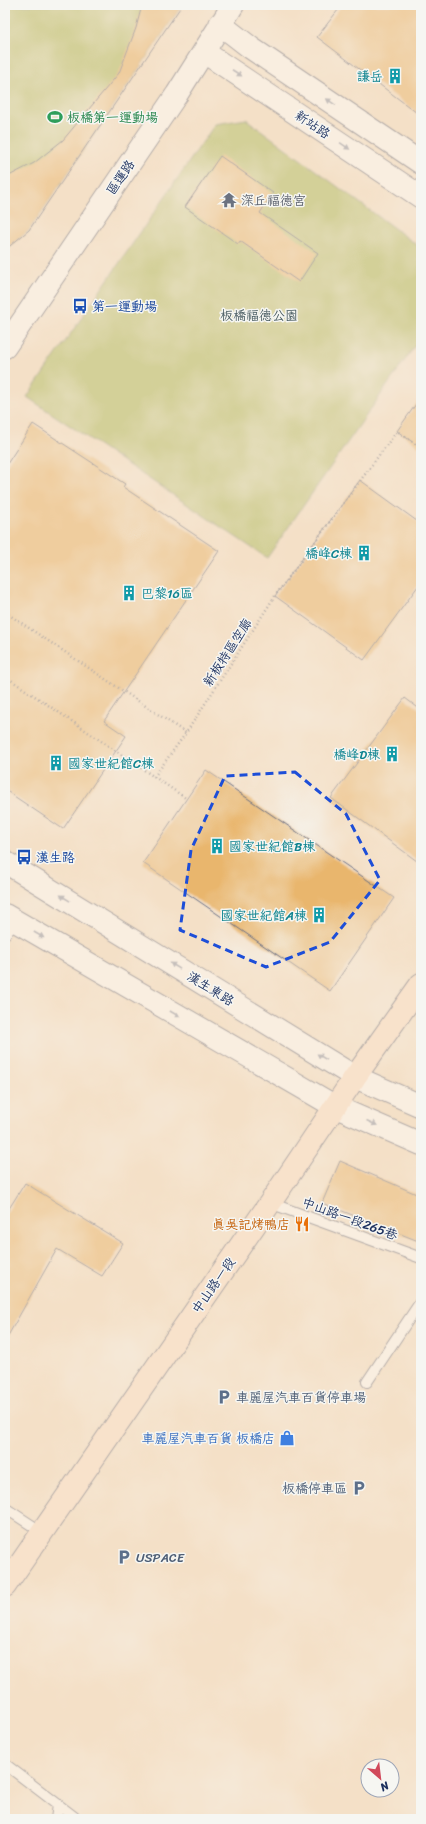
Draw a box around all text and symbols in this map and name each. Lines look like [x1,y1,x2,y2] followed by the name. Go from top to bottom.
[357,65,383,88] place label: 謙岳
[386,67,404,85] building icon: 謙岳
[231,69,243,76] one-way arrow
[326,98,336,106] one-way arrow
[290,104,335,145] street label: 新站路
[67,106,158,129] place label: 板橋第一運動場
[46,108,64,126] sports icon: 板橋第一運動場
[339,142,351,149] one-way arrow
[100,155,141,200] street label: 區運路
[241,189,306,212] place label: 深丘福德宮
[220,191,238,209] temple icon: 深丘福德宮
[92,295,157,318] place label: 第一運動場
[71,297,89,315] bus stop icon: 第一運動場
[220,304,298,327] park label: 板橋福德公園
[305,542,352,565] place label: 橋峰C棟
[355,544,373,562] building icon: 橋峰C棟
[141,582,193,605] place label: 巴黎16區
[120,584,138,602] building icon: 巴黎16區
[197,613,258,691] street label: 新板特區空廊
[333,743,380,766] place label: 橋峰D棟
[383,745,401,763] building icon: 橋峰D棟
[68,752,154,775] place label: 國家世紀館C棟
[47,754,65,772] building icon: 國家世紀館C棟
[229,835,315,858] place label: 國家世紀館B棟
[208,837,226,855] building icon: 國家世紀館B棟
[36,846,75,869] place label: 漢生路
[15,848,33,866] bus stop icon: 漢生路
[60,894,70,902] one-way arrow
[220,904,307,927] place label: 國家世紀館A棟
[310,906,328,924] building icon: 國家世紀館A棟
[33,931,45,938] one-way arrow
[170,963,181,970] one-way arrow
[183,965,239,1012] street label: 漢生東路
[170,1010,181,1017] one-way arrow
[316,1053,328,1060] one-way arrow
[366,1120,378,1126] one-way arrow
[299,1190,401,1247] street label: 中山路一段265巷
[212,1213,290,1236] place label: 真吳記烤鴨店
[293,1215,311,1233] restaurant icon: 真吳記烤鴨店
[185,1252,241,1319] street label: 中山路一段
[236,1386,366,1409] place label: 車麗屋汽車百貨停車場
[215,1388,233,1406] parking icon: 車麗屋汽車百貨停車場
[142,1427,275,1450] place label: 車麗屋汽車百貨 板橋店
[278,1429,296,1447] shop icon: 車麗屋汽車百貨 板橋店
[282,1477,347,1500] place label: 板橋停車區
[350,1479,368,1497] parking icon: 板橋停車區
[136,1546,185,1569] place label: USPACE
[115,1548,133,1566] parking icon: USPACE
[360,1758,400,1798] north arrow
[376,1776,393,1797] text: N

